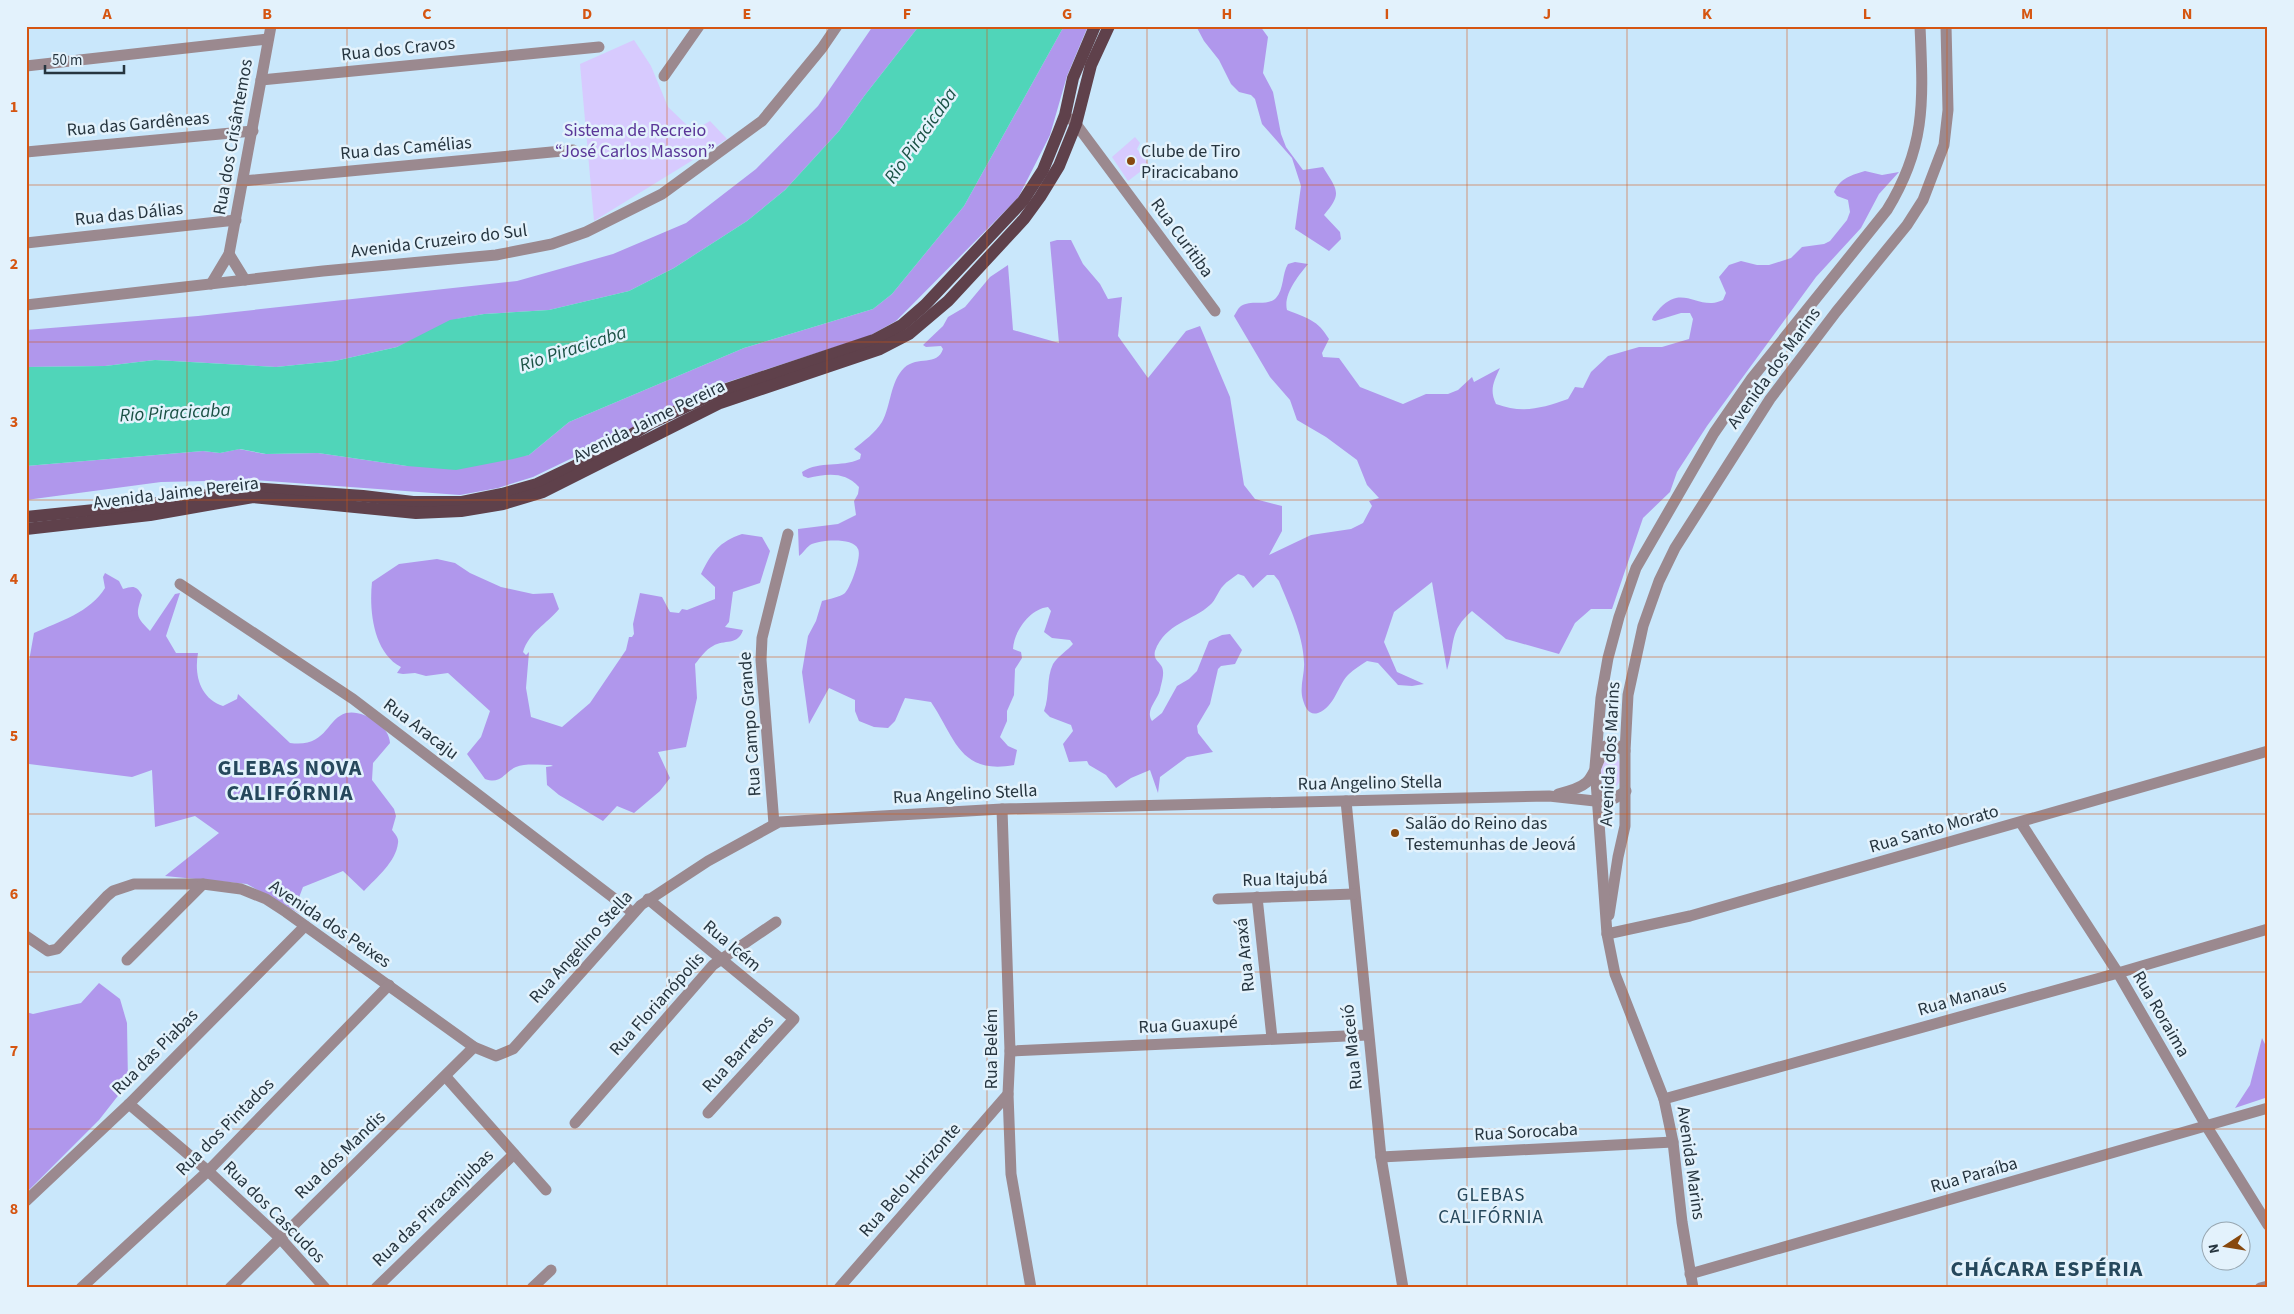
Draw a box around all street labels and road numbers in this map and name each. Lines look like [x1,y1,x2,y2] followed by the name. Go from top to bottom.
[340,31,456,67] street label: Rua dos Cravos
[207,57,259,217] street label: Rua dos Crisântemos
[66,105,210,143] street label: Rua das Gardêneas
[339,130,473,166] street label: Rua das Camélias
[1145,193,1219,283] street label: Rua Curitiba
[74,196,184,232] street label: Rua das Dálias
[349,218,529,264] street label: Avenida Cruzeiro do Sul
[1721,302,1827,434] street label: Avenida dos Marins
[569,373,729,469] street label: Avenida Jaime Pereira
[92,470,260,516] street label: Avenida Jaime Pereira
[732,651,768,797] street label: Rua Campo Grande
[1594,681,1626,827] street label: Avenida dos Marins
[378,692,464,766] street label: Rua Aracaju
[1298,769,1442,797] street label: Rua Angelino Stella
[892,778,1038,810] street label: Rua Angelino Stella
[1866,799,2002,859] street label: Rua Santo Morato
[1242,865,1328,893] street label: Rua Itajubá
[264,874,396,974] street label: Avenida dos Peixes
[523,885,639,1009] street label: Rua Angelino Stella
[697,914,767,978] street label: Rua Icém
[1229,917,1261,993] street label: Rua Araxá
[604,947,710,1061] street label: Rua Florianópolis
[2126,966,2196,1062] street label: Rua Roraima
[1915,973,2009,1023] street label: Rua Manaus
[106,1003,204,1101] street label: Rua das Piabas
[1335,1003,1369,1091] street label: Rua Maceió
[979,1009,1004,1089] street label: Rua Belém
[696,1010,780,1098] street label: Rua Barretos
[1138,1010,1238,1040] street label: Rua Guaxupé
[170,1072,280,1182] street label: Rua dos Pintados
[289,1105,391,1205] street label: Rua dos Mandis
[1671,1105,1711,1221] street label: Avenida Marins
[853,1117,967,1243] street label: Rua Belo Horizonte
[1474,1117,1578,1147] street label: Rua Sorocaba
[367,1143,499,1273] street label: Rua das Piracanjubas
[1928,1151,2020,1199] street label: Rua Paraíba
[217,1155,331,1269] street label: Rua dos Cascudos

